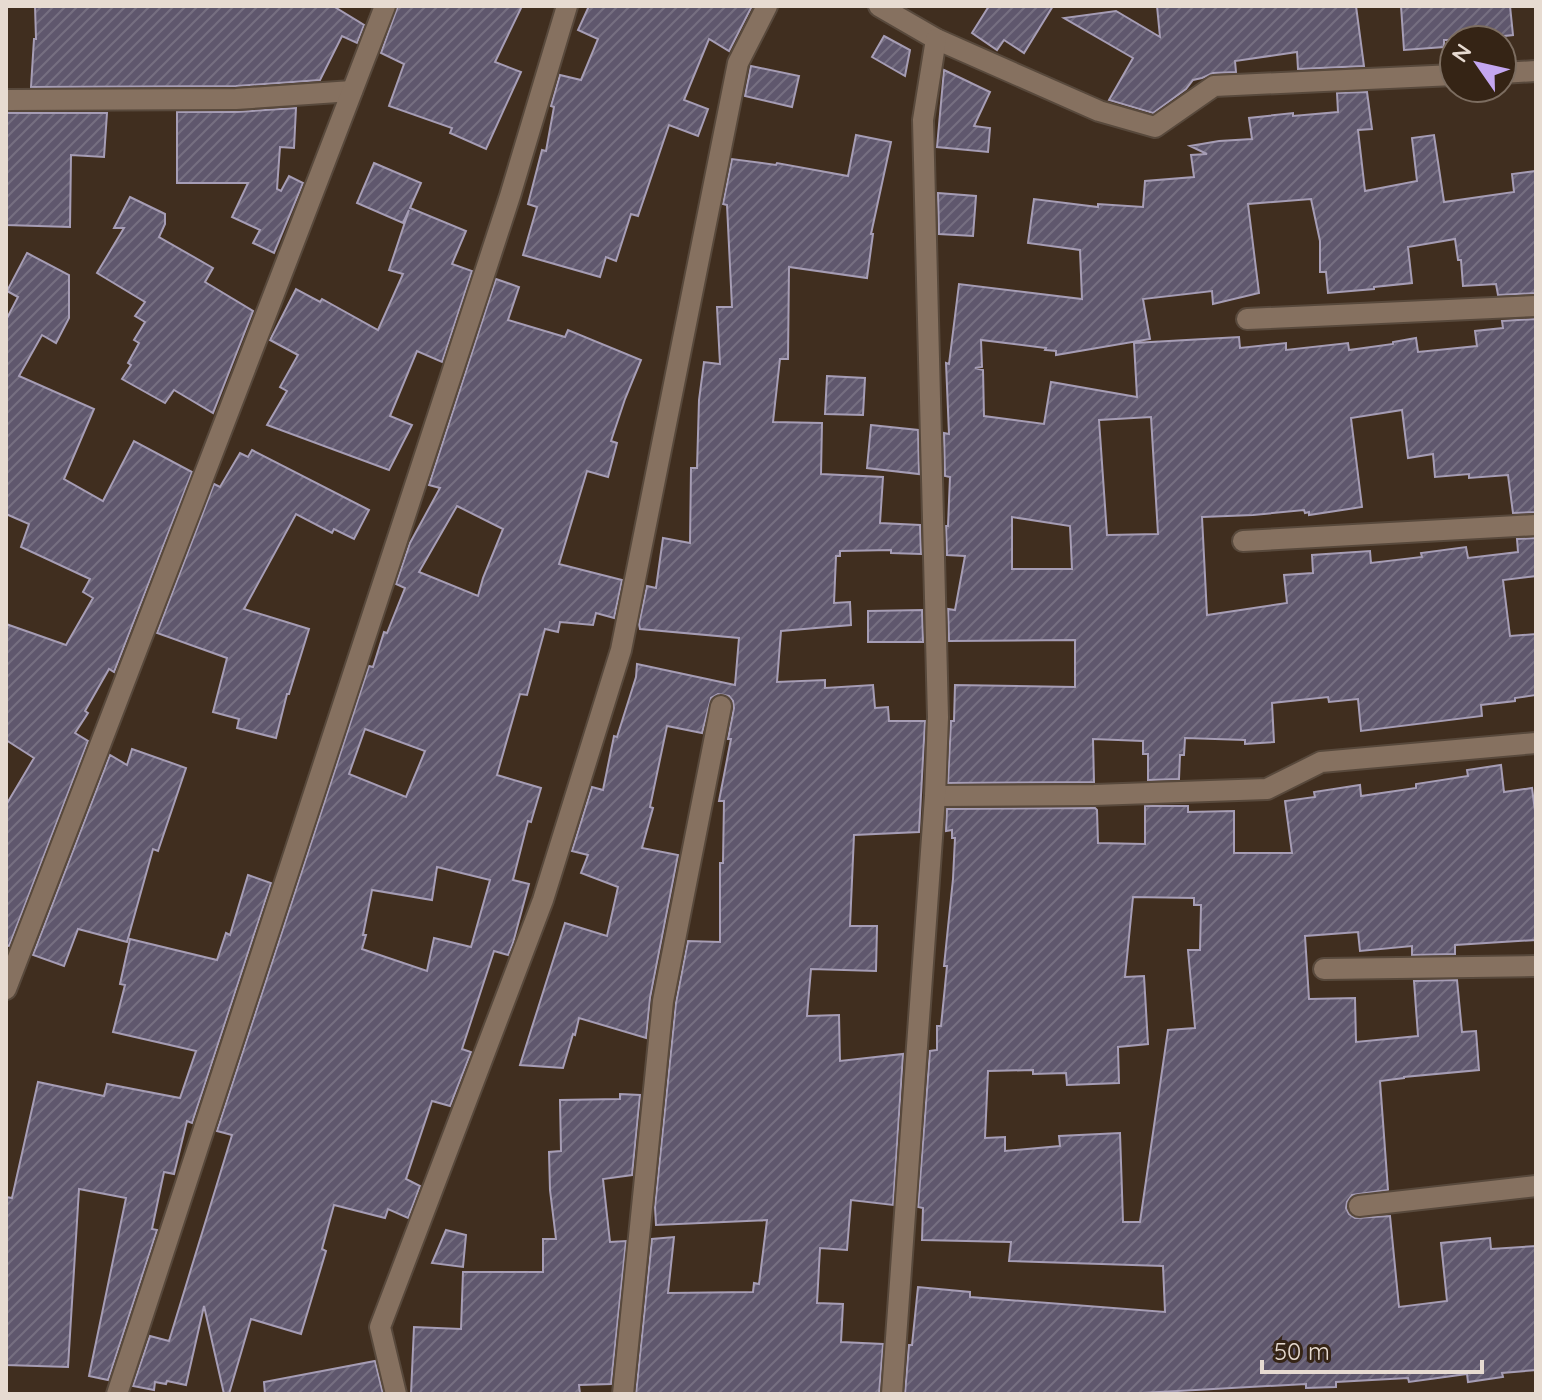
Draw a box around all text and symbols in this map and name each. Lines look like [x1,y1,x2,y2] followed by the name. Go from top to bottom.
[1438,24,1518,104] north arrow
[1445,38,1478,67] text: N
[1262,1324,1482,1374] scale bar
[1274,1336,1330,1366] text: 50 m

